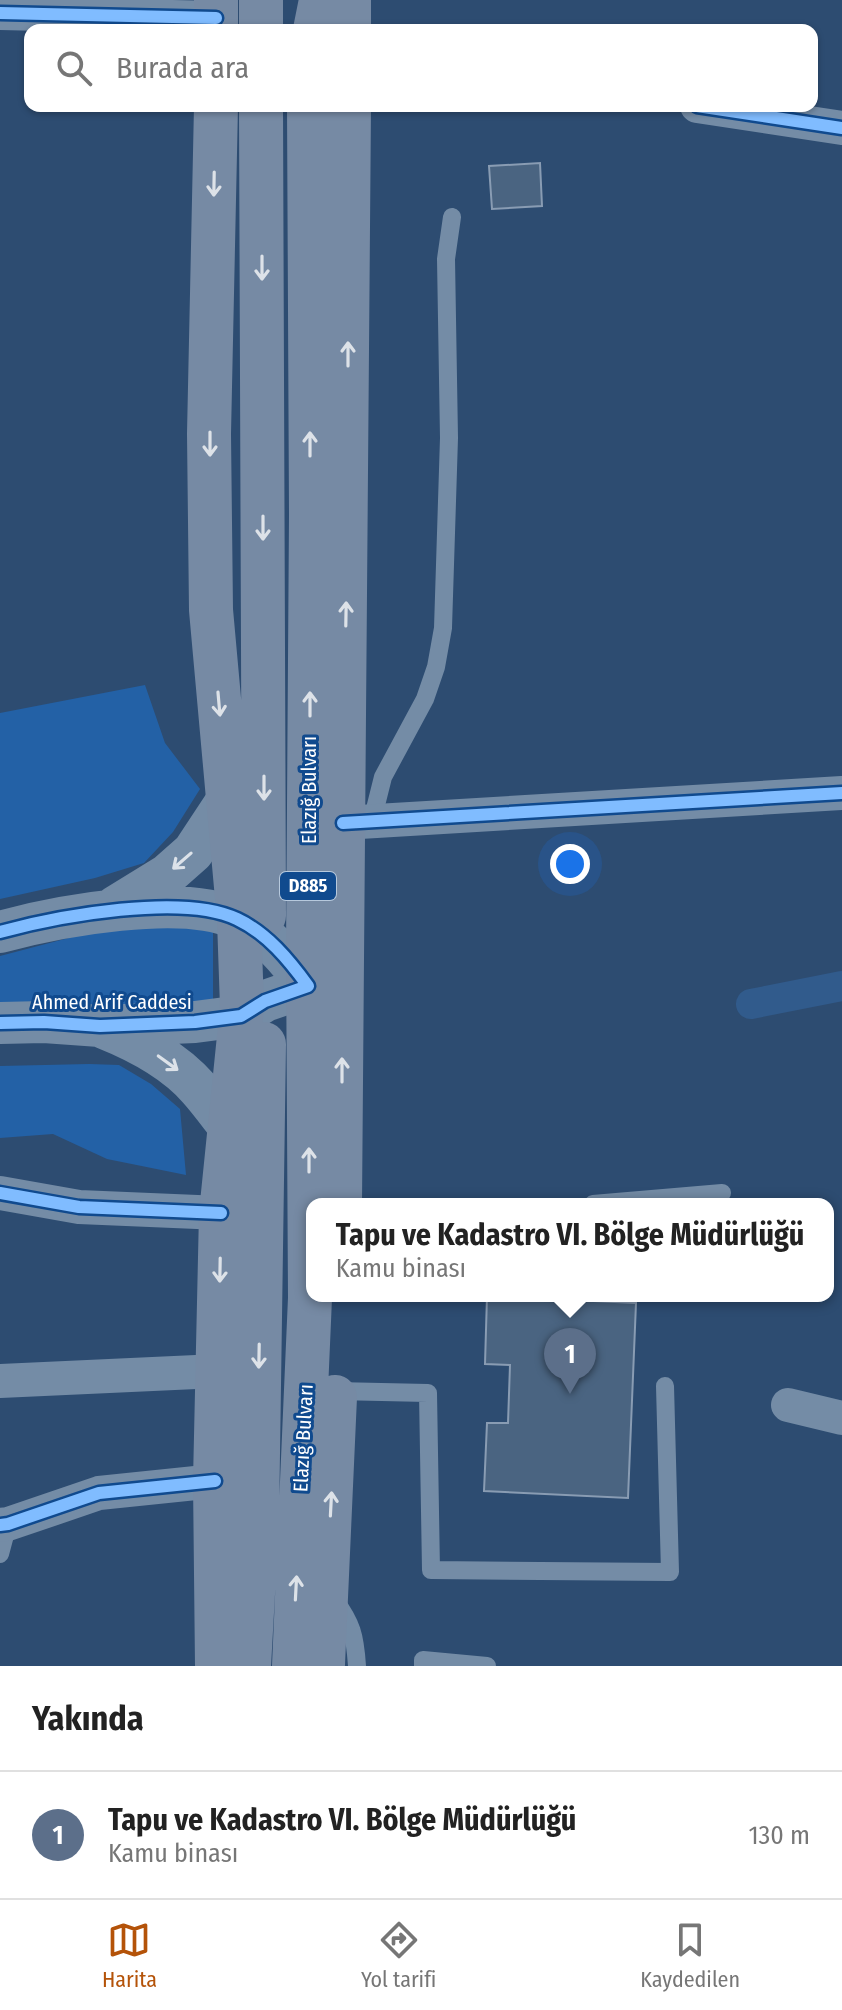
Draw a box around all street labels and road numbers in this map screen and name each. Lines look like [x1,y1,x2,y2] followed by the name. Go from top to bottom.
[297,736,321,844] street label: Elazığ Bulvarı
[280,872,336,900] road number: D885
[32,990,192,1014] street label: Ahmed Arif Caddesi
[288,1383,318,1493] street label: Elazığ Bulvarı

